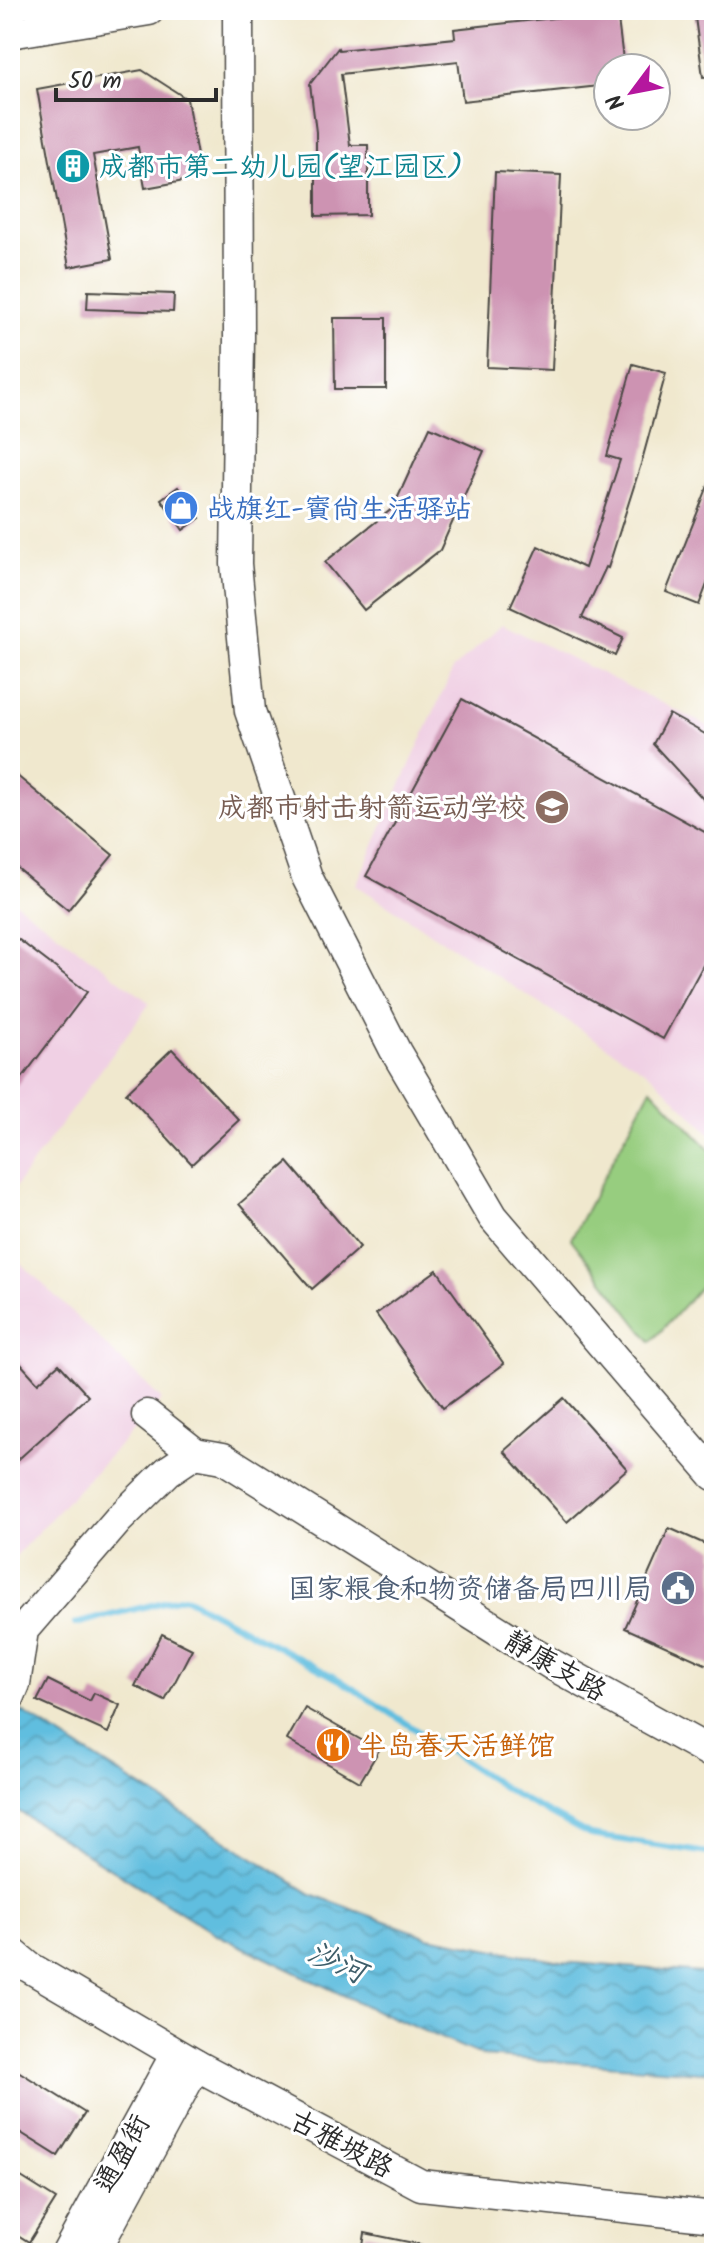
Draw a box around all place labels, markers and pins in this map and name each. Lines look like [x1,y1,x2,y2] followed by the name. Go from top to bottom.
[99,146,463,191] place label: 成都市第二幼儿园(望江园区)
[54,147,92,185] building icon: 成都市第二幼儿园(望江园区)
[207,488,472,533] place label: 战旗红-賨尚生活驿站
[162,489,200,527] shop icon: 战旗红-賨尚生活驿站
[218,787,526,832] place label: 成都市射击射箭运动学校
[533,788,571,826] school or university icon: 成都市射击射箭运动学校
[288,1568,652,1613] place label: 国家粮食和物资储备局四川局
[659,1569,697,1607] public building icon: 国家粮食和物资储备局四川局
[359,1725,555,1770] place label: 半岛春天活鲜馆
[314,1726,352,1764] restaurant icon: 半岛春天活鲜馆

